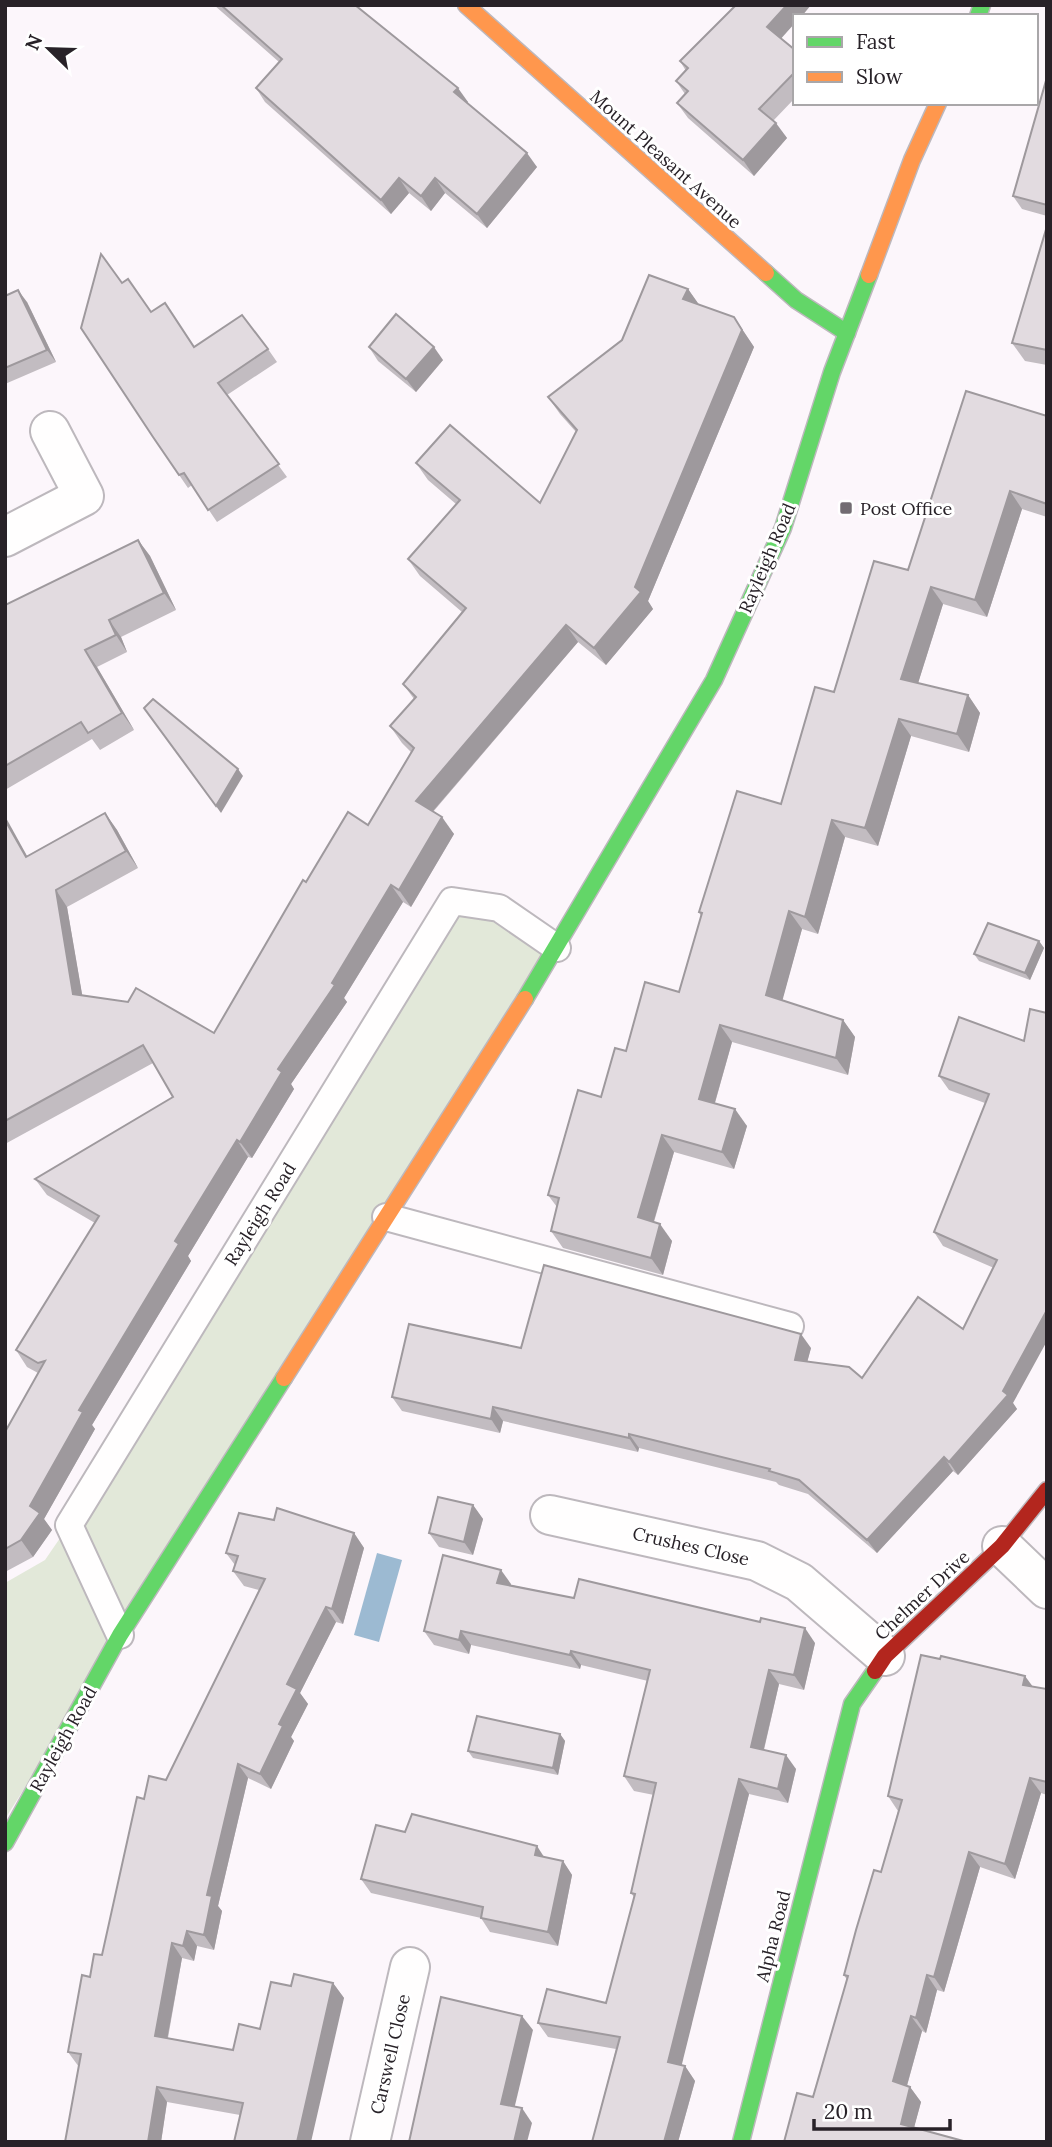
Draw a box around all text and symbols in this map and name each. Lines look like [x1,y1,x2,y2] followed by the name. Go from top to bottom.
[14,14,84,84] north arrow
[793,14,1038,105] legend
[856,28,896,55] text: Fast
[19,31,47,54] text: N
[856,63,903,90] text: Slow
[585,85,747,233] street label: Mount Pleasant Avenue
[860,497,953,520] place label: Post Office
[734,499,801,616] street label: Rayleigh Road
[838,500,854,516] marker: Post Office
[219,1158,301,1270] street label: Rayleigh Road
[630,1521,752,1571] street label: Crushes Close
[870,1545,974,1645] street label: Chelmer Drive
[25,1682,102,1796] street label: Rayleigh Road
[750,1888,796,1985] street label: Alpha Road
[365,1991,415,2116] street label: Carswell Close
[814,2088,950,2132] scale bar
[824,2098,873,2125] text: 20 m

